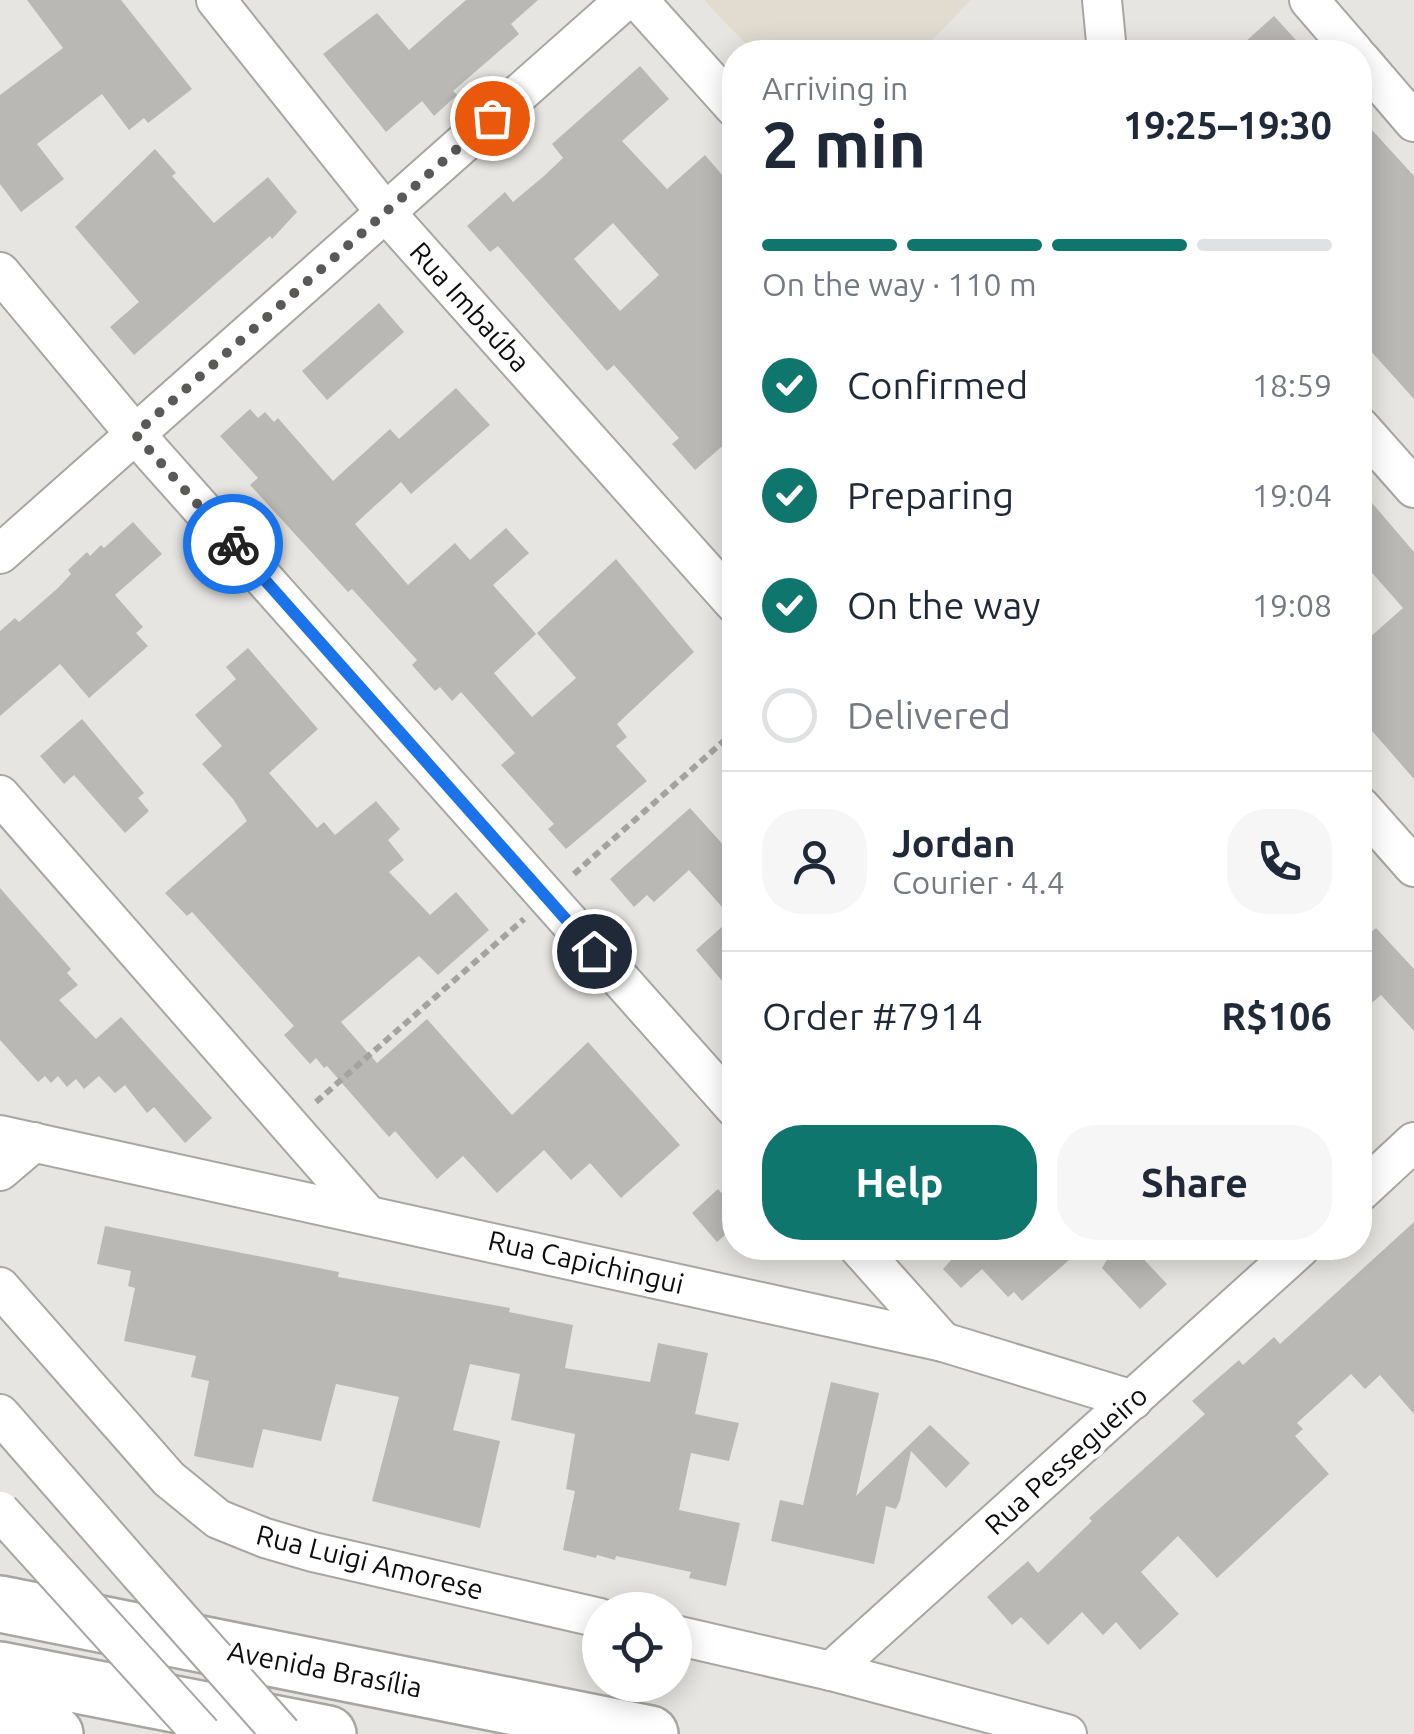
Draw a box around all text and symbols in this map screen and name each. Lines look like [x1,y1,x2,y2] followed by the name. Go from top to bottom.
[762,70,908,106] text: Arriving in
[450,76,535,161] pin
[465,91,520,146] icon: bag
[1123,104,1332,146] text: 19:25–19:30
[762,107,926,180] text: 2 min
[404,236,536,378] street label: Rua Imbaúba
[762,266,1037,302] text: On the way · 110 m
[762,358,817,413] icon: check
[847,364,1028,406] text: Confirmed
[1252,367,1332,403] text: 18:59
[762,468,817,523] icon: check
[847,474,1014,516] text: Preparing
[1252,477,1332,513] text: 19:04
[183,494,283,594] courier
[206,517,261,572] icon: bike
[762,578,817,633] icon: check
[847,584,1040,626] text: On the way
[1252,587,1332,623] text: 19:08
[847,694,1011,736] text: Delivered
[762,809,867,914] button: person
[1227,809,1332,914] button: phone
[892,822,1016,864] text: Jordan
[892,864,1065,900] text: Courier · 4.4
[552,909,637,994] pin
[567,924,622,979] icon: home
[762,995,983,1037] text: Order #7914
[1221,995,1332,1037] text: R$106
[762,1125,1037,1240] button: Help
[1057,1125,1332,1240] button: Share
[485,1224,687,1299] street label: Rua Capichingui
[978,1379,1153,1540] street label: Rua Pessegueiro
[253,1518,487,1605] street label: Rua Luigi Amorese
[582,1592,692,1702] map controls
[582,1592,692,1702] button: locate
[225,1634,425,1703] street label: Avenida Brasília

